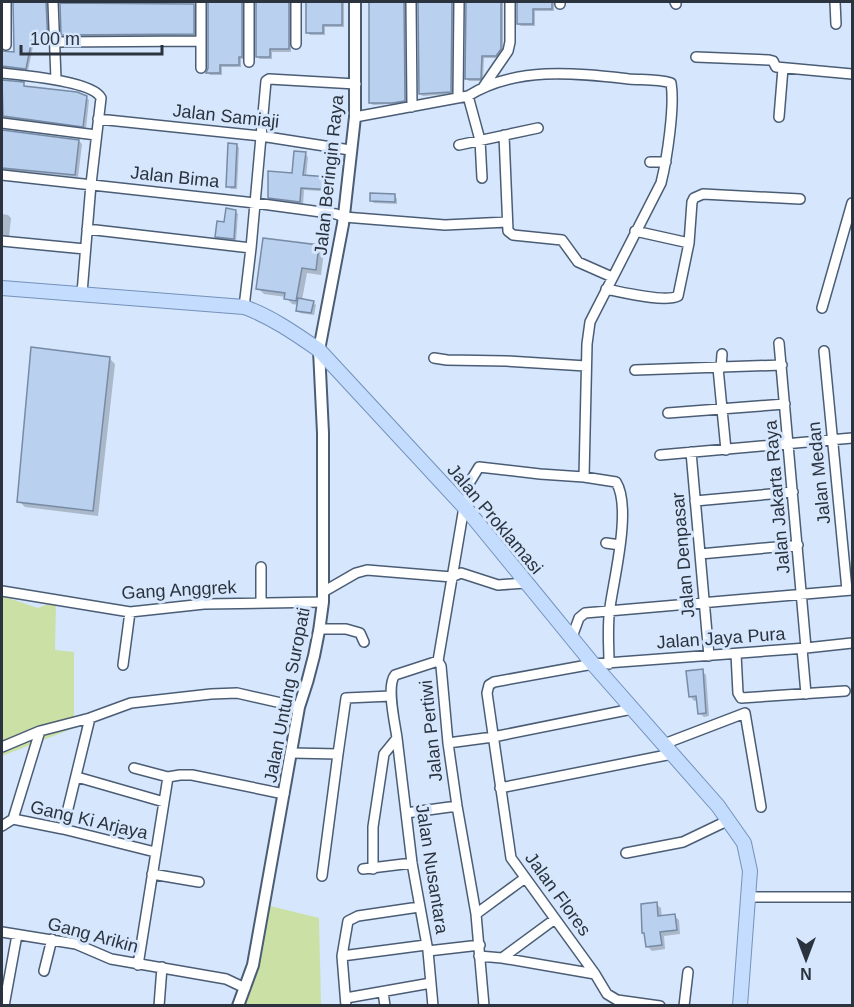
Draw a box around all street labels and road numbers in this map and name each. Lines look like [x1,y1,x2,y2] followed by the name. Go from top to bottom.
[311,93,347,256] street label: Jalan Beringin Raya
[172,100,280,132] street label: Jalan Samiaji
[130,162,221,192] street label: Jalan Bima
[760,418,794,575] street label: Jalan Jakarta Raya
[804,421,834,525] street label: Jalan Medan
[443,460,547,578] street label: Jalan Proklamasi
[668,491,698,619] street label: Jalan Denpasar
[121,577,238,603] street label: Gang Anggrek
[260,606,314,784] street label: Jalan Untung Suropati
[656,623,787,652] street label: Jalan Jaya Pura
[416,679,446,783] street label: Jalan Pertiwi
[28,797,151,843] street label: Gang Ki Arjaya
[412,803,452,936] street label: Jalan Nusantara
[521,848,595,940] street label: Jalan Flores
[45,913,141,957] street label: Gang Arikin

